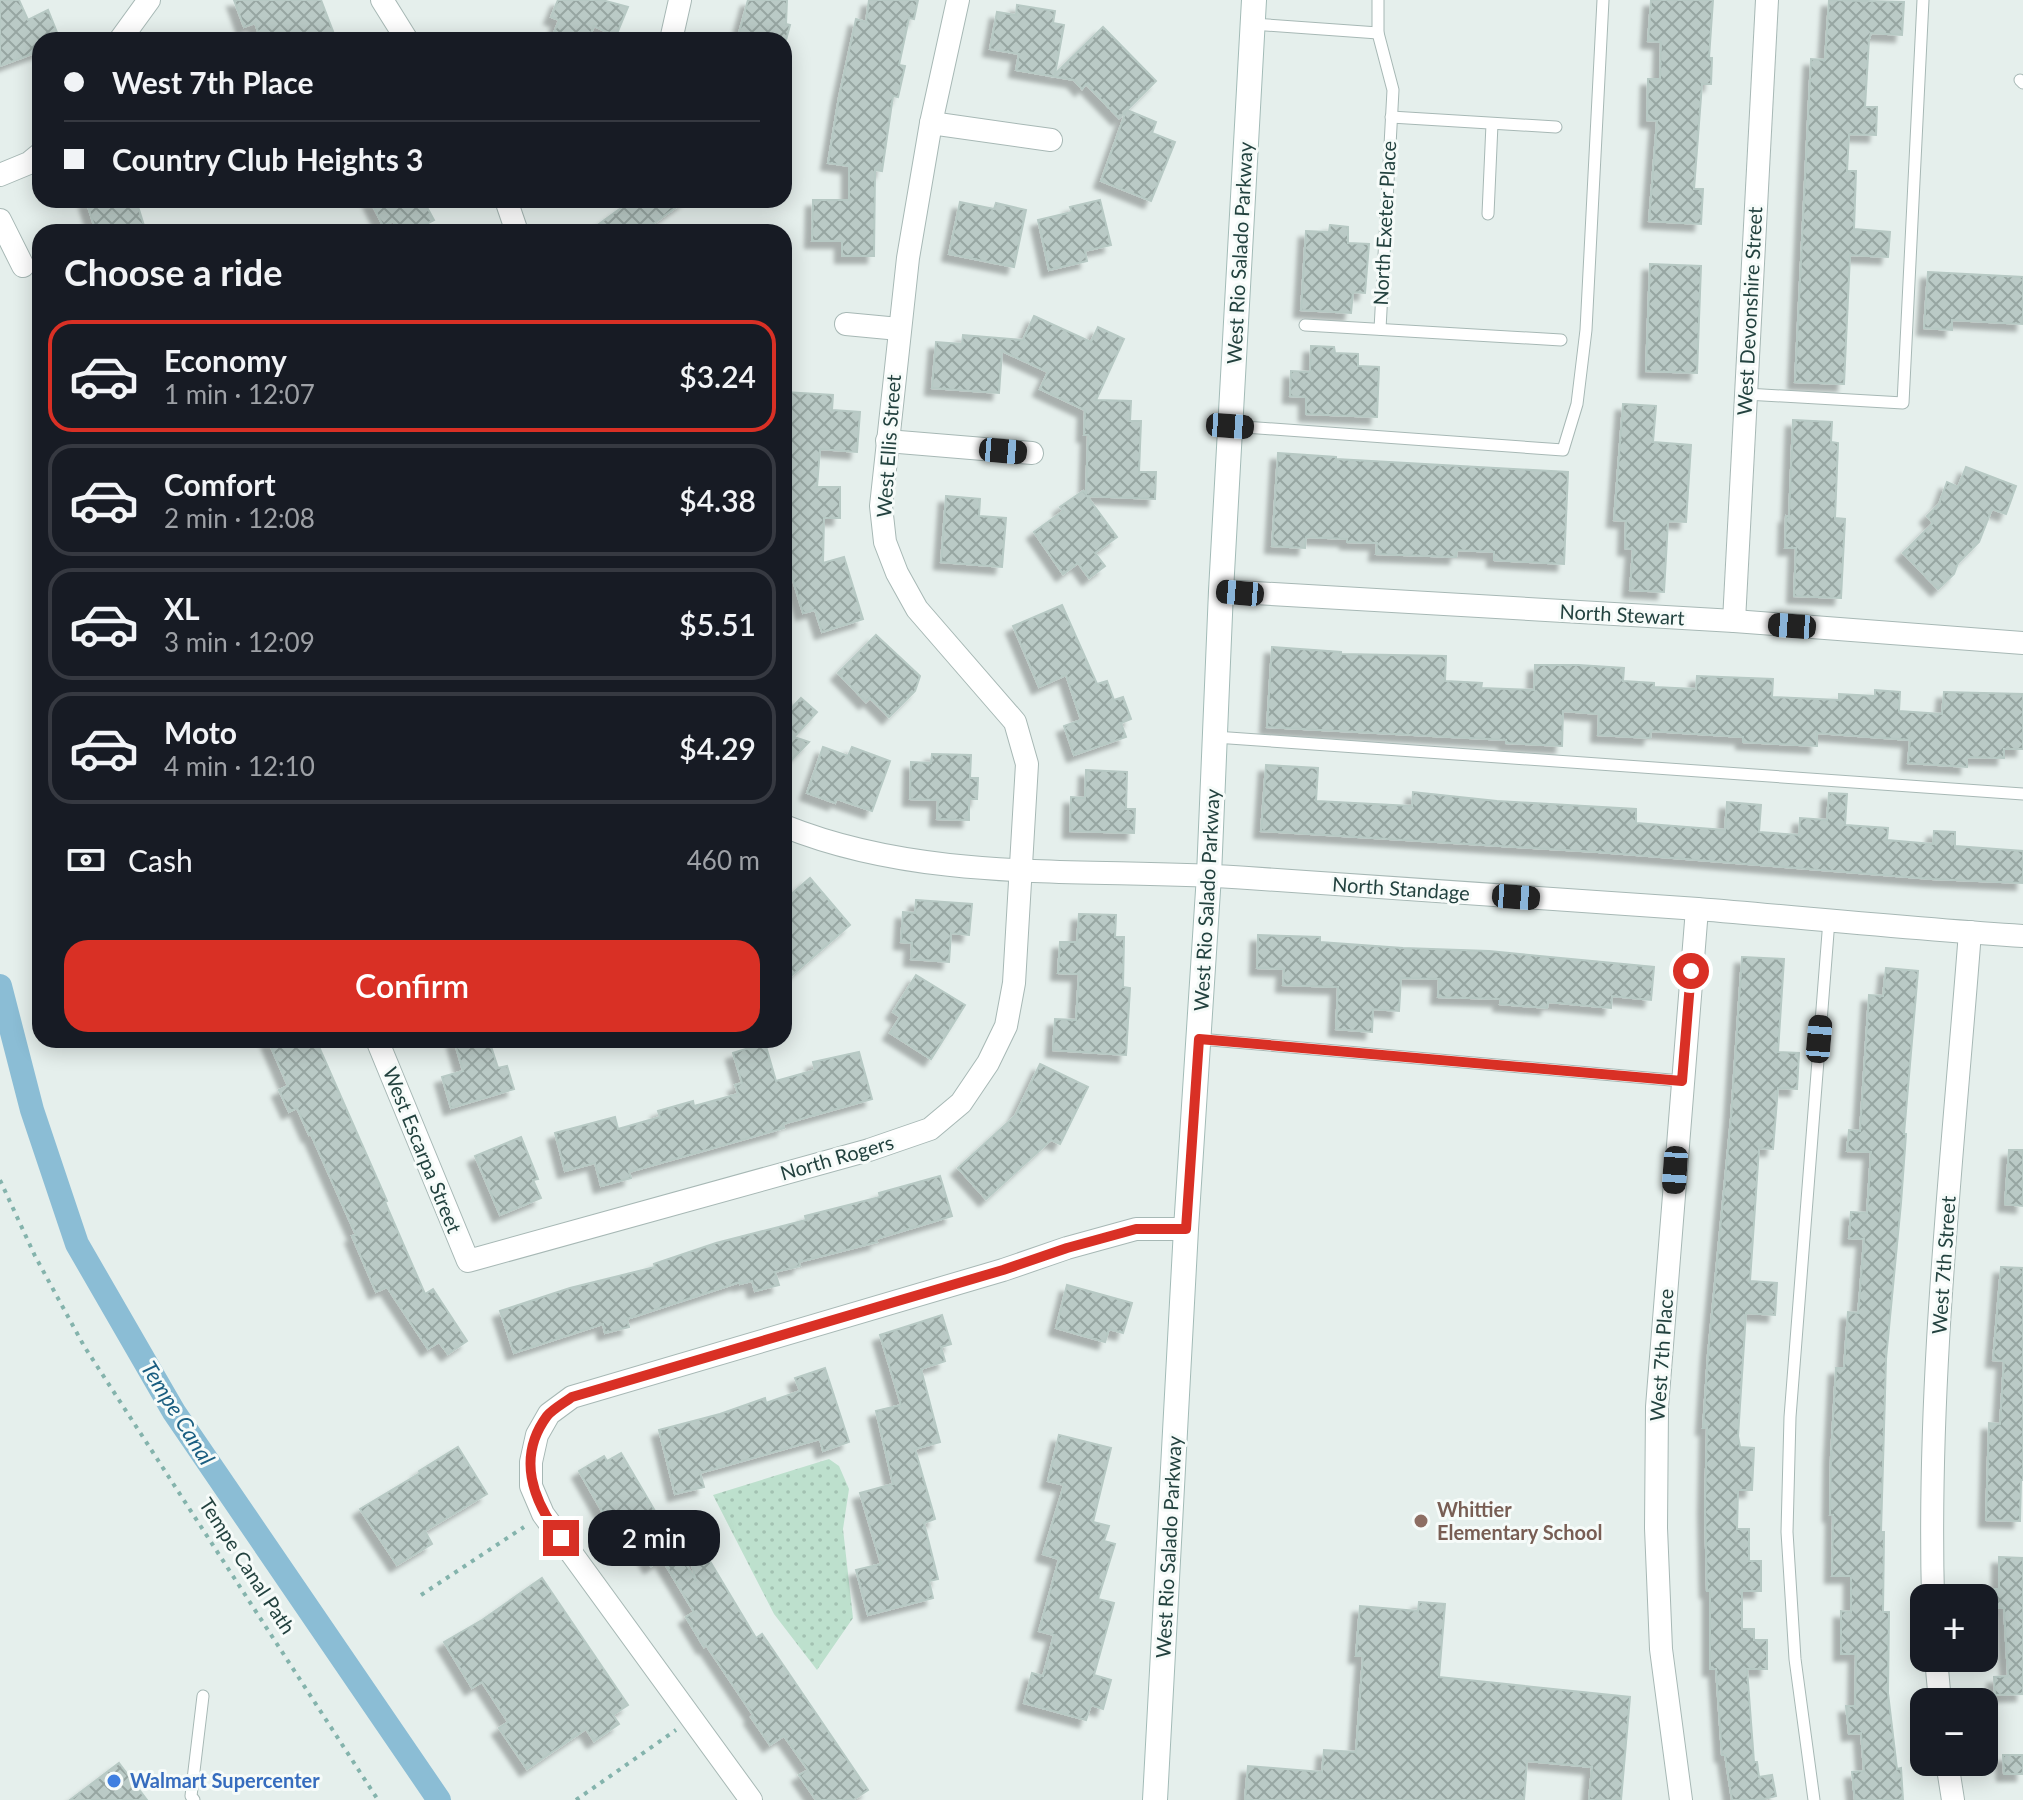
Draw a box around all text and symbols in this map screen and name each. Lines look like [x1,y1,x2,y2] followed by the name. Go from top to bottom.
[112,64,314,100] text: West 7th Place
[1368,140,1400,306] street label: North Exeter Place
[112,141,424,177] text: Country Club Heights 3
[1221,141,1257,365] street label: West Rio Salado Parkway
[1732,206,1766,416] street label: West Devonshire Street
[64,250,283,294] text: Choose a ride
[68,340,140,412] icon: car
[164,342,287,378] text: Economy
[679,358,756,394] text: $3.24
[871,374,905,518] street label: West Ellis Street
[164,378,315,410] text: 1 min · 12:07
[1205,412,1255,440] car
[978,437,1028,465] car
[68,464,140,536] icon: car
[164,466,276,502] text: Comfort
[679,482,756,518] text: $4.38
[164,502,315,534] text: 2 min · 12:08
[1215,579,1265,607] car
[68,588,140,660] icon: car
[164,590,200,626] text: XL
[1559,599,1685,629] street label: North Stewart
[679,606,756,642] text: $5.51
[1767,612,1817,640] car
[164,626,315,658] text: 3 min · 12:09
[68,712,140,784] icon: car
[164,714,237,750] text: Moto
[679,730,756,766] text: $4.29
[164,750,315,782] text: 4 min · 12:10
[1188,788,1224,1012] street label: West Rio Salado Parkway
[64,838,108,882] icon: cash
[128,842,193,878] text: Cash
[687,844,760,876] text: 460 m
[1332,871,1471,905] street label: North Standage
[1491,883,1541,911] car
[64,940,760,1032] button: Confirm
[1673,953,1709,989] route start
[1805,1014,1833,1064] car
[379,1063,467,1236] street label: West Escarpa Street
[777,1129,896,1185] street label: North Rogers
[1661,1145,1689,1195] car
[1926,1195,1960,1335] street label: West 7th Street
[1644,1288,1678,1422] street label: West 7th Place
[136,1356,221,1470] water label: Tempe Canal
[1150,1435,1186,1659] street label: West Rio Salado Parkway
[195,1493,301,1638] street label: Tempe Canal Path
[1437,1497,1602,1544] place label: Whittier Elementary School
[589,1510,721,1566] callout: 2 min
[1412,1512,1430,1530] marker: Whittier Elementary School
[543,1520,579,1556] route end
[622,1522,686,1554] text: 2 min
[1910,1584,1998,1776] map controls
[1910,1584,1998,1672] button: +
[1910,1688,1998,1776] button: −
[130,1768,320,1792] place label: Walmart Supercenter
[105,1772,123,1790] marker: Walmart Supercenter

